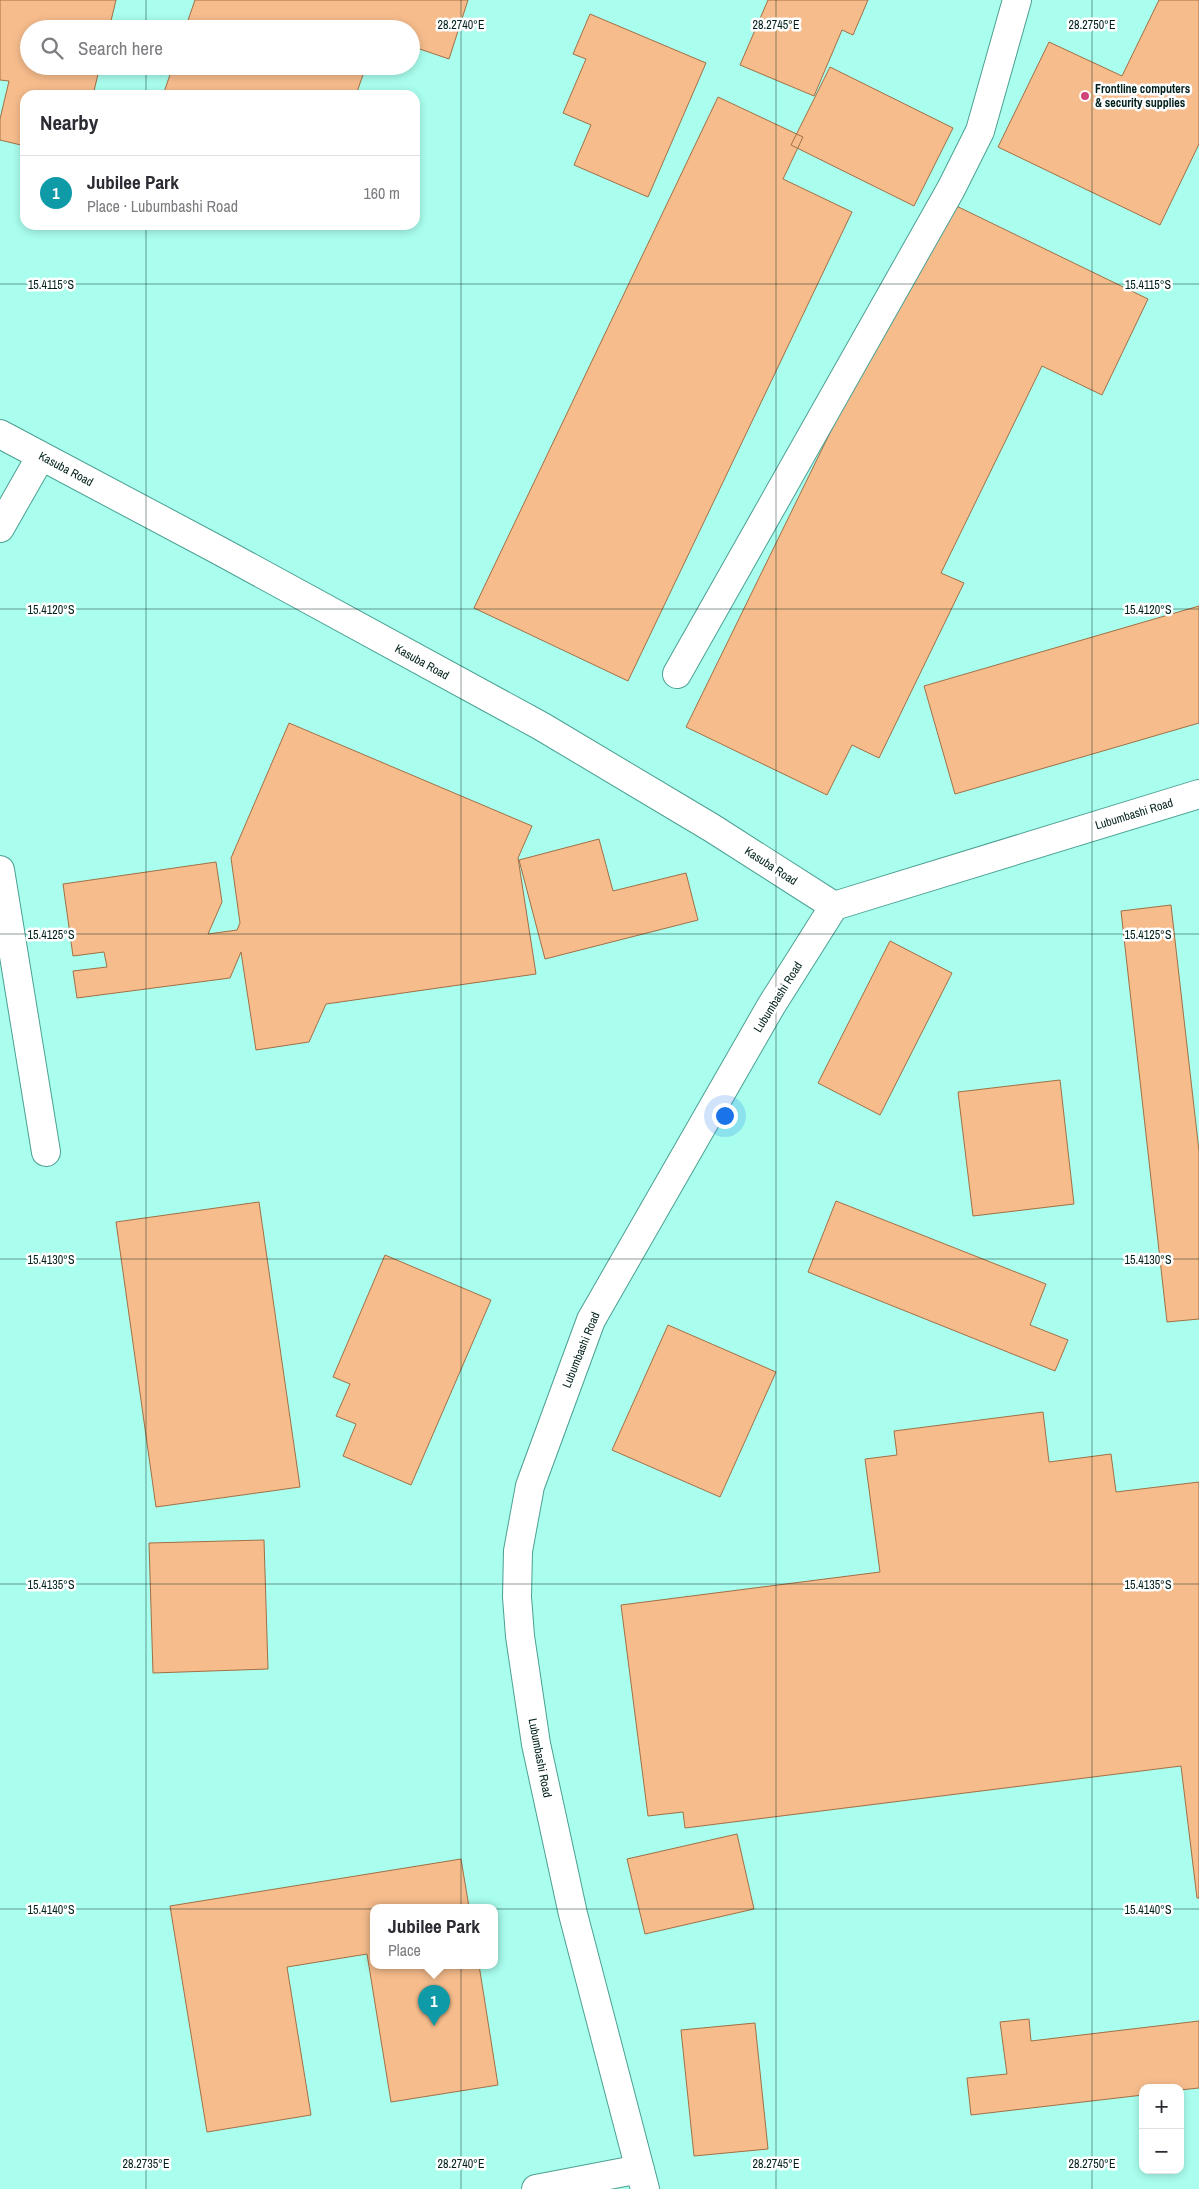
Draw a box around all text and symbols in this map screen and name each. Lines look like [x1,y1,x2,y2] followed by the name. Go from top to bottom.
[438,17,484,33] text: 28.2740°E
[753,17,799,33] text: 28.2745°E
[1069,17,1115,33] text: 28.2750°E
[20,20,420,75] search box
[38,34,66,62] icon: search
[78,35,163,61] text: Search here
[1095,81,1191,111] place label: Frontline computers & security supplies
[1079,90,1091,102] marker: Frontline computers & security supplies
[40,108,98,137] text: Nearby
[87,169,179,195] text: Jubilee Park
[52,182,60,204] text: 1
[364,182,400,204] text: 160 m
[87,195,238,217] text: Place · Lubumbashi Road
[28,277,75,293] text: 15.4115°S
[1125,277,1172,293] text: 15.4115°S
[36,448,96,490] street label: Kasuba Road
[28,602,75,618] text: 15.4120°S
[1125,602,1172,618] text: 15.4120°S
[392,641,452,683] street label: Kasuba Road
[1093,795,1175,833] street label: Lubumbashi Road
[742,843,800,889] street label: Kasuba Road
[28,927,75,943] text: 15.4125°S
[1125,927,1172,943] text: 15.4125°S
[750,959,806,1035] street label: Lubumbashi Road
[712,1103,738,1129] your location
[28,1252,75,1268] text: 15.4130°S
[1125,1252,1172,1268] text: 15.4130°S
[559,1310,603,1390] street label: Lubumbashi Road
[28,1577,75,1593] text: 15.4135°S
[1125,1577,1172,1593] text: 15.4135°S
[524,1717,556,1799] street label: Lubumbashi Road
[28,1902,75,1918] text: 15.4140°S
[1125,1902,1172,1918] text: 15.4140°S
[370,1904,498,1969] popup
[388,1913,480,1939] text: Jubilee Park
[388,1939,421,1961] text: Place
[418,1985,450,2026] pin: 1
[1139,2084,1184,2174] map controls
[1139,2084,1184,2129] button: +
[1139,2129,1184,2174] button: −
[123,2156,169,2172] text: 28.2735°E
[438,2156,484,2172] text: 28.2740°E
[753,2156,799,2172] text: 28.2745°E
[1069,2156,1115,2172] text: 28.2750°E

